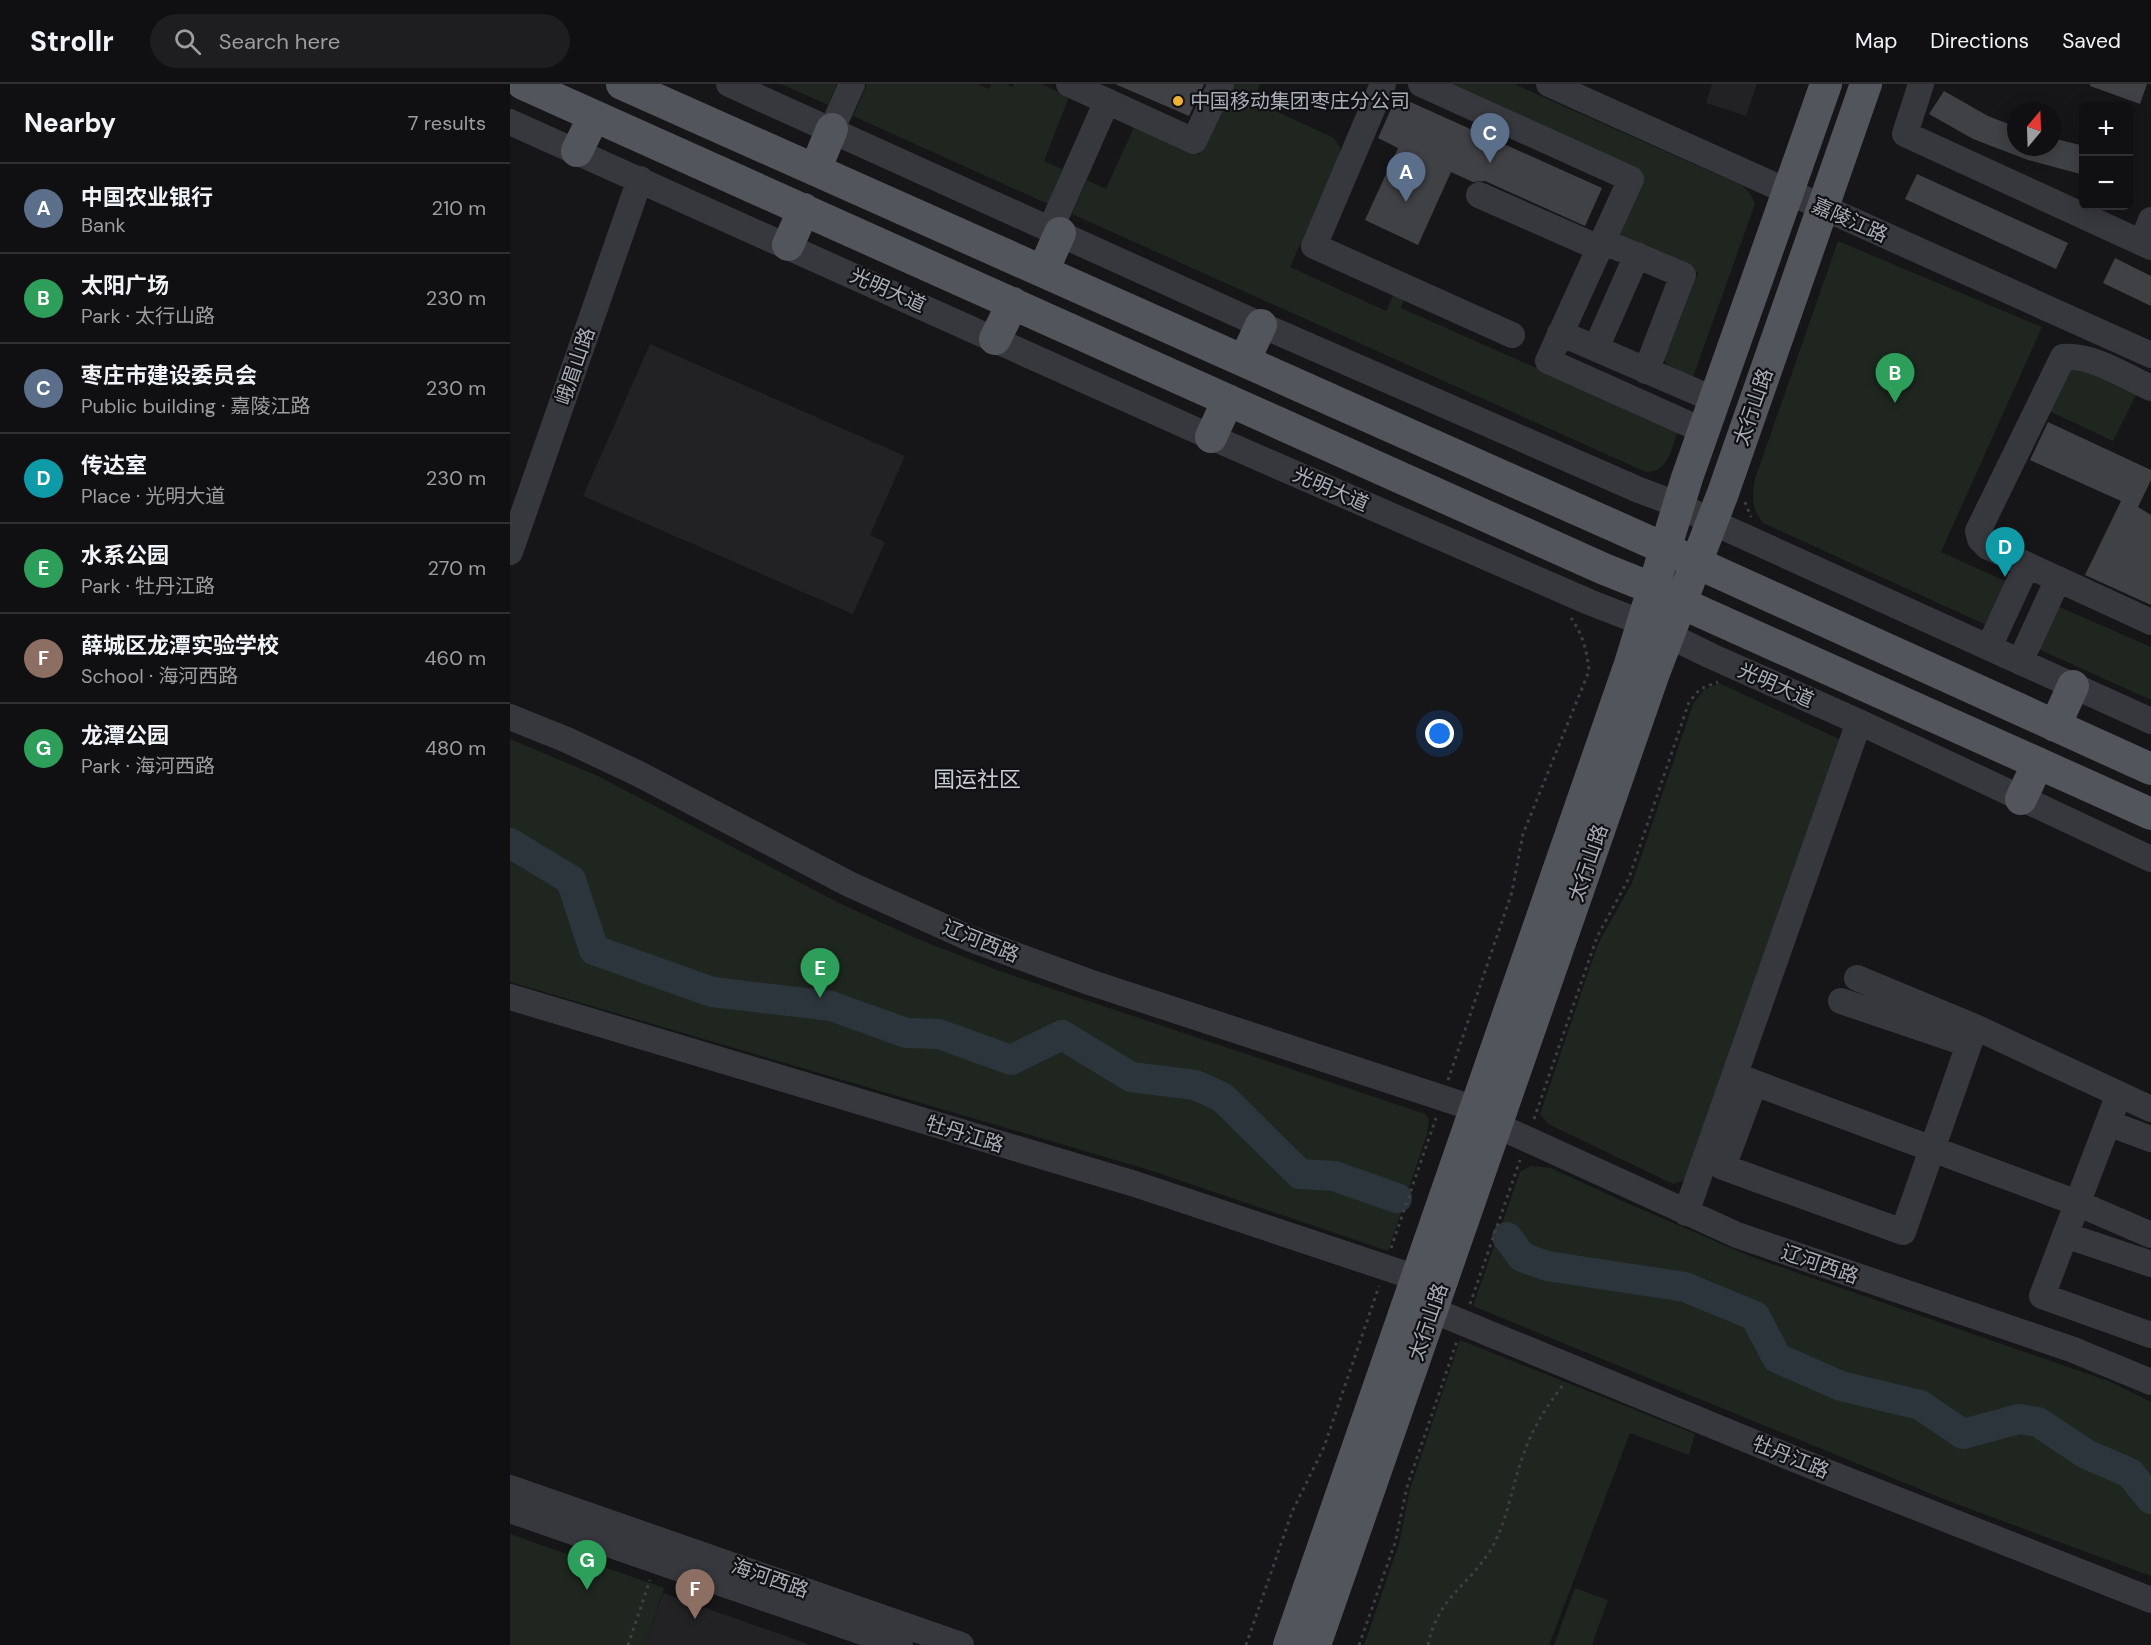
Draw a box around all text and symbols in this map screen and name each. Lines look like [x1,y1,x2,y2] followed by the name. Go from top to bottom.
[150,14,570,68] search box
[30,23,114,60] text: Strollr
[171,25,204,58] icon: search
[219,27,340,56] text: Search here
[1855,27,1897,55] text: Map
[1930,27,2029,55] text: Directions
[2062,27,2121,55] text: Saved
[1190,88,1410,114] place label: 中国移动集团枣庄分公司
[1171,94,1185,108] marker: 中国移动集团枣庄分公司
[2007,102,2061,156] north arrow
[2079,102,2133,210] map controls
[2079,102,2133,156] button: +
[24,106,116,140] text: Nearby
[408,110,486,136] text: 7 results
[1470,113,1510,163] pin: C
[1386,152,1426,202] pin: A
[2079,156,2133,210] button: −
[81,183,213,212] text: 中国农业银行
[1808,192,1892,248] street label: 嘉陵江路
[36,195,51,221] text: A
[431,195,486,221] text: 210 m
[81,212,126,238] text: Bank
[846,262,930,318] street label: 光明大道
[81,271,169,300] text: 太阳广场
[37,285,50,311] text: B
[426,285,486,311] text: 230 m
[81,303,215,329] text: Park · 太行山路
[550,324,600,408] street label: 峨眉山路
[1876,354,1914,403] pin: B
[81,361,257,390] text: 枣庄市建设委员会
[1728,365,1778,449] street label: 太行山路
[36,375,51,401] text: C
[426,375,486,401] text: 230 m
[81,393,310,419] text: Public building · 嘉陵江路
[81,451,147,480] text: 传达室
[1289,461,1373,517] street label: 光明大道
[36,465,51,491] text: D
[426,465,486,491] text: 230 m
[81,483,225,509] text: Place · 光明大道
[1986,528,2024,577] pin: D
[81,541,169,570] text: 水系公园
[38,555,49,581] text: E
[428,555,486,581] text: 270 m
[81,573,215,599] text: Park · 牡丹江路
[81,631,279,660] text: 薛城区龙潭实验学校
[38,645,49,671] text: F
[424,645,486,671] text: 460 m
[1734,657,1818,713] street label: 光明大道
[81,663,238,689] text: School · 海河西路
[1425,719,1454,748] your location
[81,721,169,750] text: 龙潭公园
[36,735,51,761] text: G
[425,735,486,761] text: 480 m
[81,753,215,779] text: Park · 海河西路
[933,765,1021,794] district label: 国运社区
[1563,821,1613,905] street label: 太行山路
[939,914,1023,968] street label: 辽河西路
[800,948,840,998] pin: E
[923,1110,1007,1158] street label: 牡丹江路
[1778,1239,1862,1289] street label: 辽河西路
[1403,1280,1453,1364] street label: 太行山路
[1749,1430,1833,1484] street label: 牡丹江路
[568,1540,607,1590] pin: G
[728,1553,812,1603] street label: 海河西路
[676,1570,714,1619] pin: F

